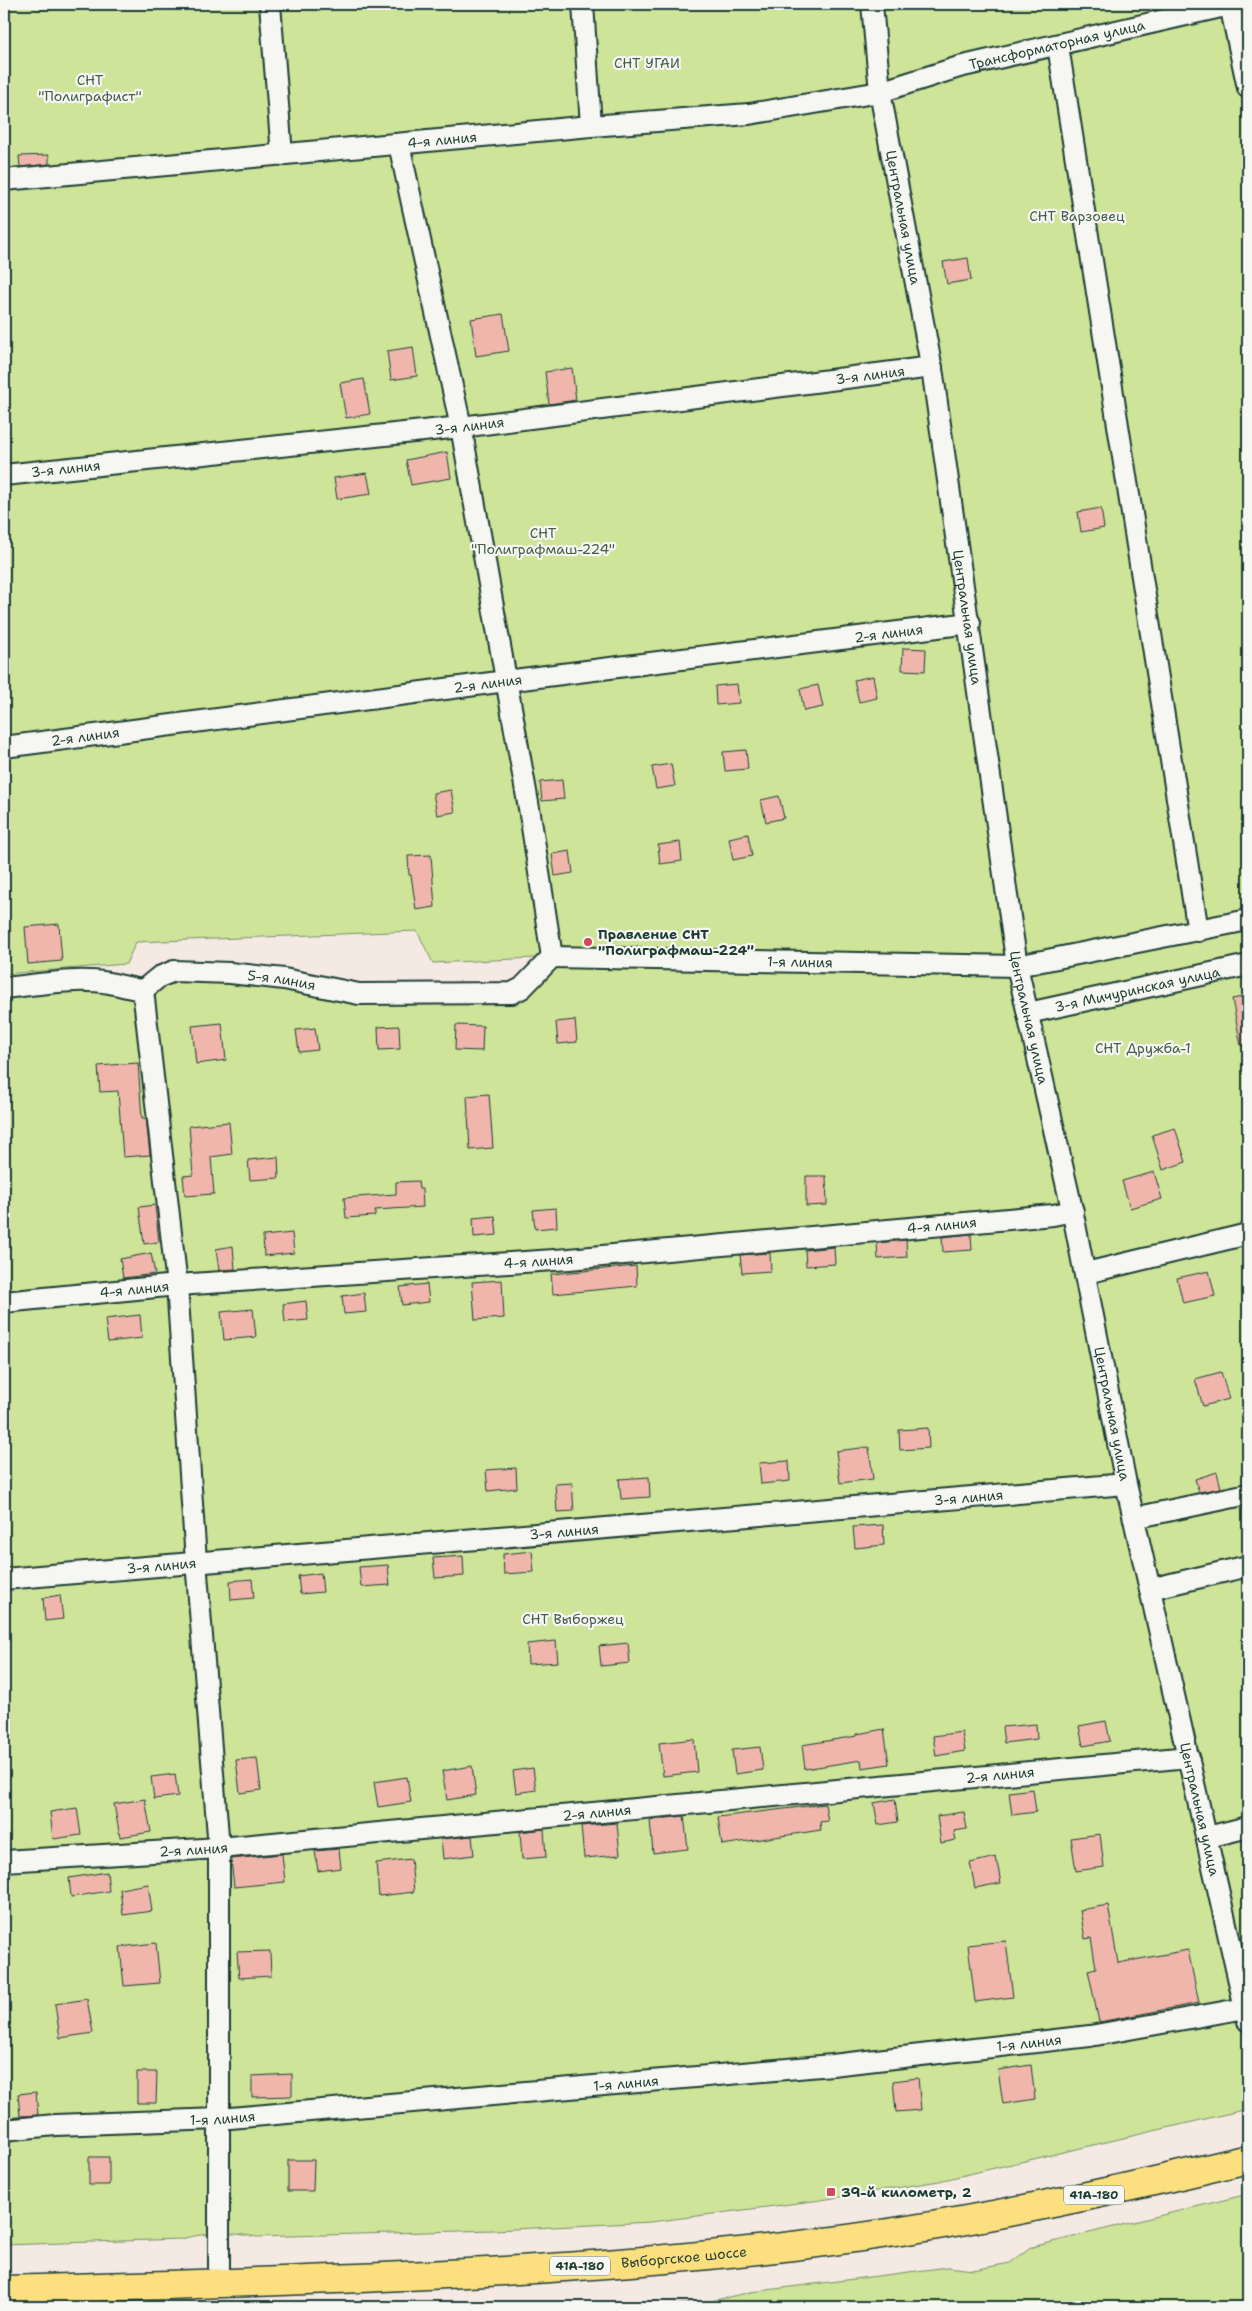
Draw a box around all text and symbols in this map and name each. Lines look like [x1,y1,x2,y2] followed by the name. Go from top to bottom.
[967,16,1147,73] street label: Трансформаторная улица
[614,54,680,72] park label: СНТ УГАИ
[38,71,142,105] park label: СНТ "Полиграфист"
[406,128,478,152] street label: 4-я линия
[882,149,925,286] street label: Центральная улица
[1029,207,1125,225] park label: СНТ Варзовец
[834,362,906,388] street label: 3-я линия
[434,413,505,439] street label: 3-я линия
[30,456,101,481] street label: 3-я линия
[471,524,615,558] park label: СНТ "Полиграфмаш-224"
[949,549,986,686] street label: Центральная улица
[853,620,924,646] street label: 2-я линия
[452,670,523,697] street label: 2-я линия
[50,723,121,750] street label: 2-я линия
[598,925,754,959] place label: Правление СНТ "Полиграфмаш-224"
[582,936,594,948] marker: Правление СНТ "Полиграфмаш-224"
[1006,949,1053,1086] street label: Центральная улица
[767,952,833,971] street label: 1-я линия
[1053,962,1222,1016] street label: 3-я Мичуринская улица
[247,966,317,994] street label: 5-я линия
[1095,1039,1191,1057] park label: СНТ Дружба-1
[906,1213,977,1237] street label: 4-я линия
[503,1250,574,1272] street label: 4-я линия
[99,1277,170,1302] street label: 4-я линия
[1090,1345,1134,1483] street label: Центральная улица
[933,1485,1004,1509] street label: 3-я линия
[528,1520,600,1543] street label: 3-я линия
[126,1554,197,1578] street label: 3-я линия
[522,1610,624,1628] park label: СНТ Выборжец
[1176,1741,1224,1878] street label: Центральная улица
[965,1763,1035,1787] street label: 2-я линия
[562,1800,632,1825] street label: 2-я линия
[159,1838,229,1861] street label: 2-я линия
[995,2030,1063,2055] street label: 1-я линия
[593,2071,660,2095] street label: 1-я линия
[190,2107,256,2129] street label: 1-я линия
[841,2183,972,2201] place label: 39-й километр, 2
[825,2186,837,2198] marker: 39-й километр, 2
[1064,2186,1124,2204] road number: 41А-180
[620,2242,748,2272] street label: Выборгское шоссе
[550,2256,610,2276] road number: 41А-180

